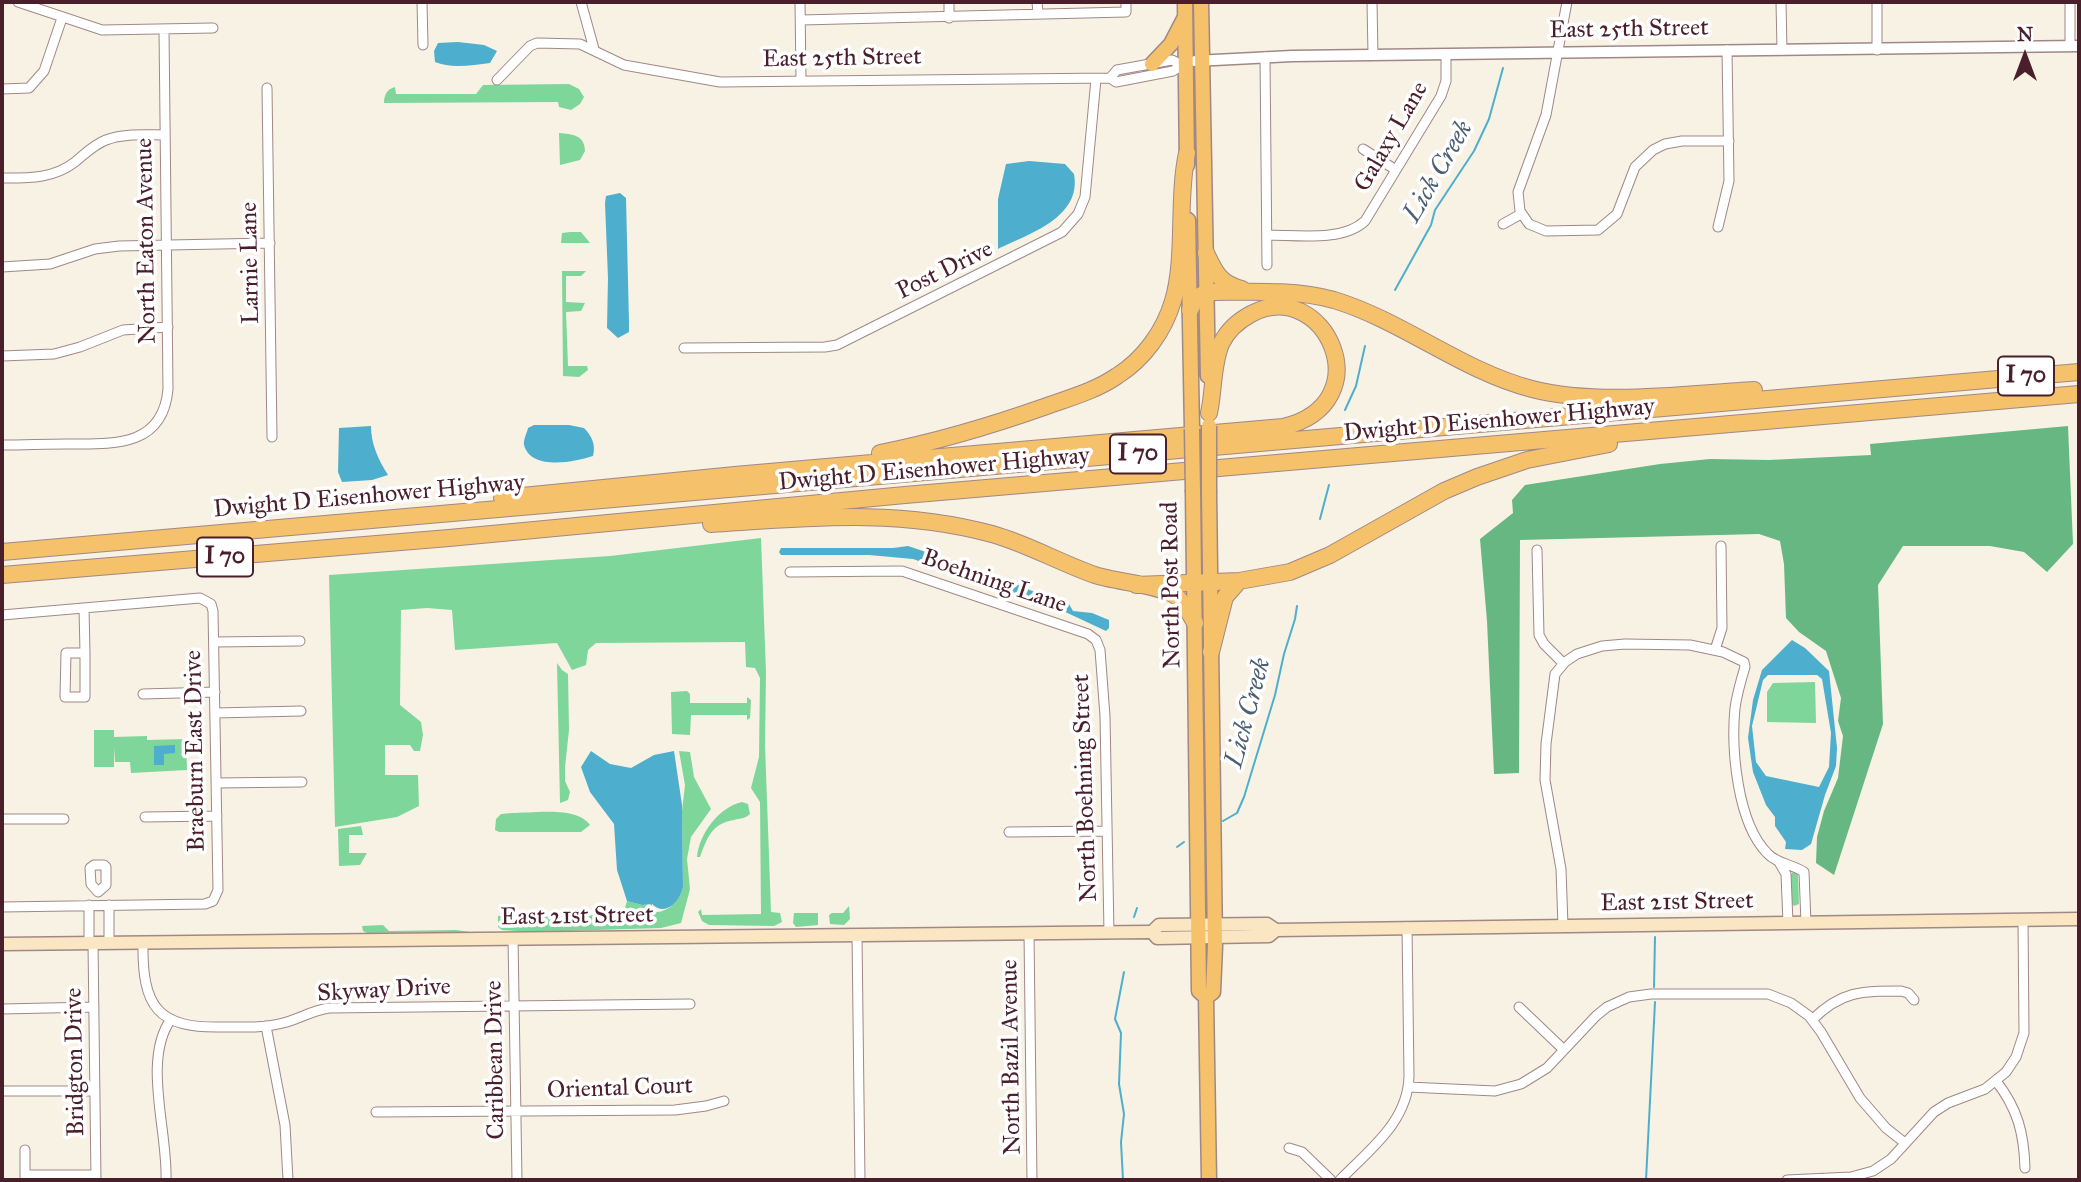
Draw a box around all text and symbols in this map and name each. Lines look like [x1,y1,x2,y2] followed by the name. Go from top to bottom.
[1549,14,1709,46] street label: East 25th Street
[1990,21,2060,91] north arrow
[2017,23,2033,46] text: N
[762,43,922,75] street label: East 25th Street
[1349,77,1435,197] street label: Galaxy Lane
[1398,116,1480,228] water label: Lick Creek
[131,138,163,344] street label: North Eaton Avenue
[236,202,266,324] street label: Larnie Lane
[892,235,998,307] street label: Post Drive
[1998,356,2054,396] road number: I 70
[1342,393,1656,449] street label: Dwight D Eisenhower Highway
[1110,435,1166,474] road number: I 70
[777,442,1091,498] street label: Dwight D Eisenhower Highway
[212,469,526,525] street label: Dwight D Eisenhower Highway
[1156,501,1188,669] street label: North Post Road
[197,538,253,576] road number: I 70
[918,544,1070,620] street label: Boehning Lane
[180,650,212,852] street label: Braeburn East Drive
[1219,655,1279,771] water label: Lick Creek
[1068,674,1104,902] street label: North Boehning Street
[1600,887,1754,919] street label: East 21st Street
[500,901,654,933] street label: East 21st Street
[996,959,1028,1155] street label: North Bazil Avenue
[317,973,451,1009] street label: Skyway Drive
[480,980,512,1140] street label: Caribbean Drive
[60,987,92,1137] street label: Bridgton Drive
[547,1072,693,1106] street label: Oriental Court

